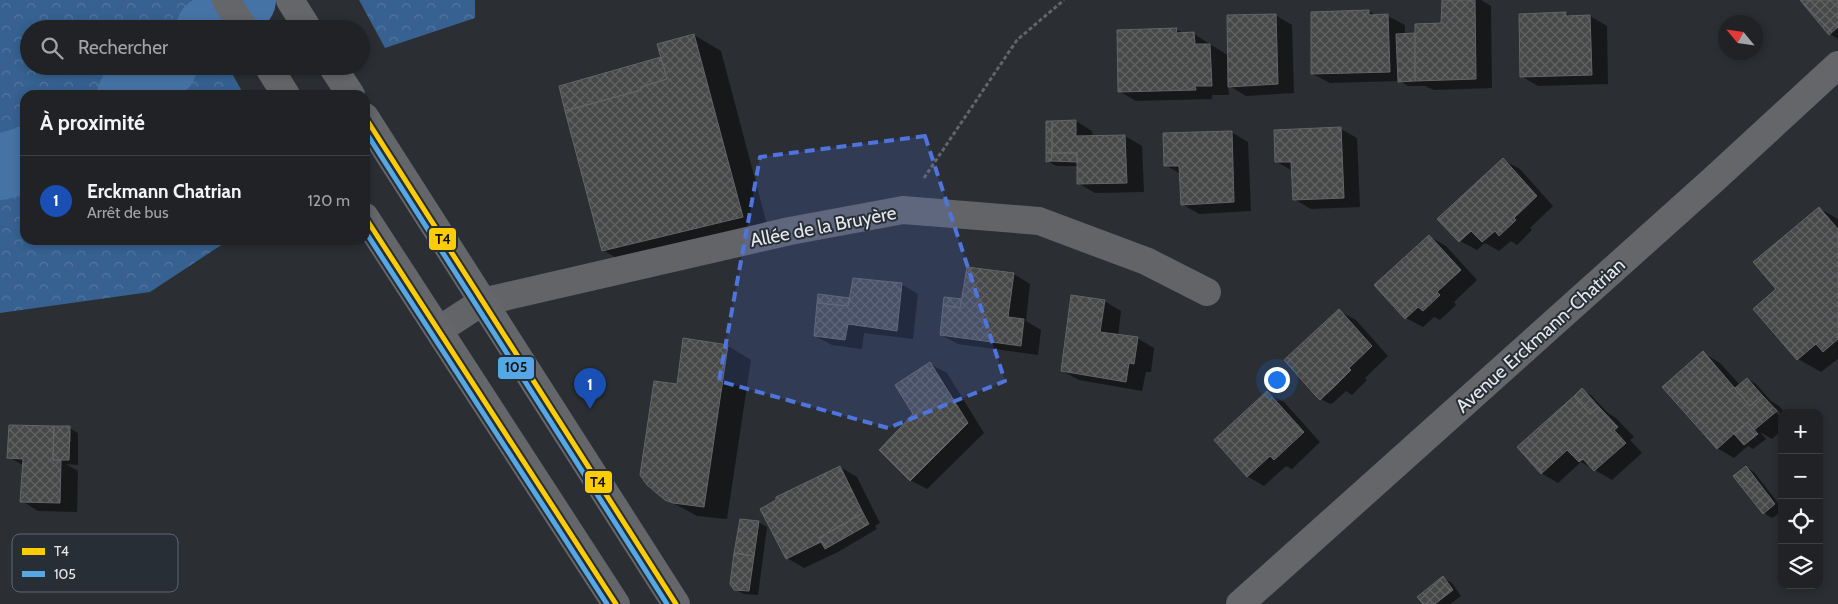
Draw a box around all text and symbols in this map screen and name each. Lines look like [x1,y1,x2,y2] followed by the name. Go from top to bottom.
[1718,15,1763,60] north arrow
[20,20,370,75] search box
[38,34,66,62] icon: search
[78,36,168,59] text: Rechercher
[40,110,145,135] text: À proximité
[87,180,242,203] text: Erckmann Chatrian
[53,191,59,210] text: 1
[308,191,350,210] text: 120 m
[748,201,898,252] street label: Allée de la Bruyère
[87,203,169,222] text: Arrêt de bus
[428,227,457,251] line badge: T4
[435,230,451,248] text: T4
[1451,253,1630,418] street label: Avenue Erckmann-Chatrian
[497,356,535,380] line badge: 105
[505,358,527,376] text: 105
[1264,367,1290,393] your location
[574,368,606,409] pin: 1
[1778,409,1823,589] map controls
[1778,409,1823,454] button: +
[1778,454,1823,499] button: −
[584,470,613,494] line badge: T4
[590,473,606,491] text: T4
[1778,499,1823,544] button: locate
[12,534,178,592] legend
[54,542,69,560] text: T4
[1778,544,1823,589] button: layers
[54,565,76,583] text: 105

